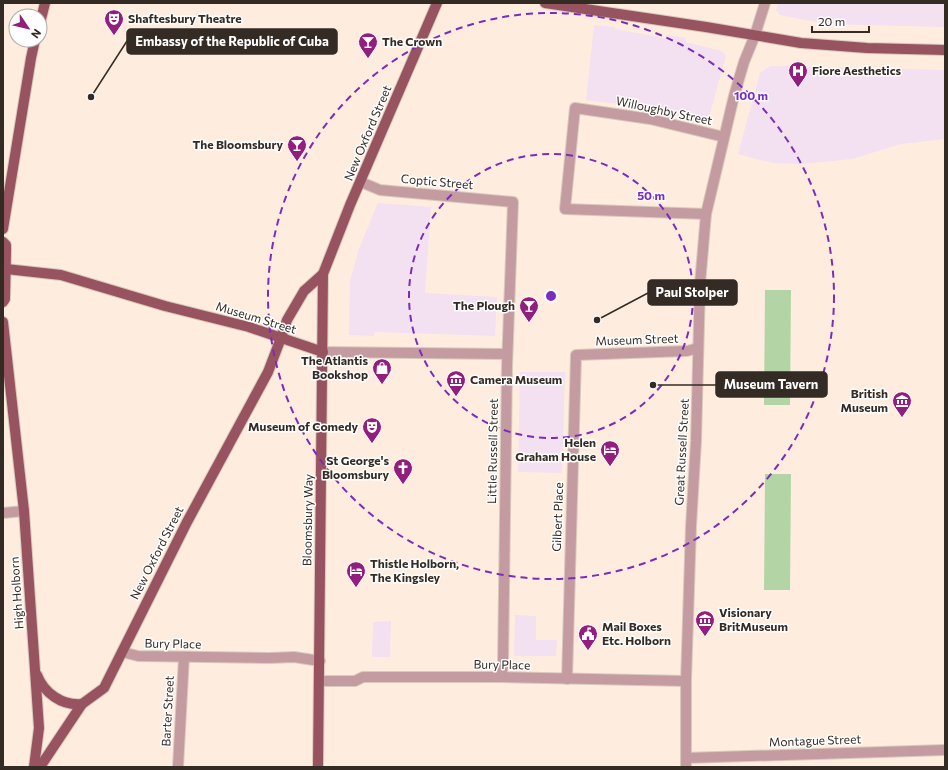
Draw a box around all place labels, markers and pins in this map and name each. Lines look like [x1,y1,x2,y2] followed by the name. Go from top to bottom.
[103,8,125,36] theatre icon: Shaftesbury Theatre
[128,11,242,25] place label: Shaftesbury Theatre
[127,29,337,54] callout: Embassy of the Republic of Cuba
[357,31,379,59] bar icon: The Crown
[382,34,442,48] place label: The Crown
[787,60,809,88] hospital icon: Fiore Aesthetics
[812,63,901,77] place label: Fiore Aesthetics
[286,134,308,162] bar icon: The Bloomsbury
[193,137,283,151] place label: The Bloomsbury
[648,280,737,305] callout: Paul Stolper
[544,289,558,303] centre of rings
[518,295,540,323] bar icon: The Plough
[453,298,515,312] place label: The Plough
[301,353,368,381] place label: The Atlantis Bookshop
[371,357,393,385] shop icon: The Atlantis Bookshop
[445,369,467,397] museum icon: Camera Museum
[470,372,562,386] place label: Camera Museum
[716,372,827,397] callout: Museum Tavern
[840,386,888,414] place label: British Museum
[891,390,913,418] museum icon: British Museum
[361,416,383,444] theatre icon: Museum of Comedy
[248,419,358,433] place label: Museum of Comedy
[515,435,596,463] place label: Helen Graham House
[599,439,621,467] hotel icon: Helen Graham House
[322,453,389,481] place label: St George's Bloomsbury
[392,457,414,485] church icon: St George's Bloomsbury
[370,556,459,584] place label: Thistle Holborn, The Kingsley
[345,560,367,588] hotel icon: Thistle Holborn, The Kingsley
[719,605,788,633] place label: Visionary BritMuseum
[694,609,716,637] museum icon: Visionary BritMuseum
[602,619,671,647] place label: Mail Boxes Etc. Holborn
[577,623,599,651] public building icon: Mail Boxes Etc. Holborn

